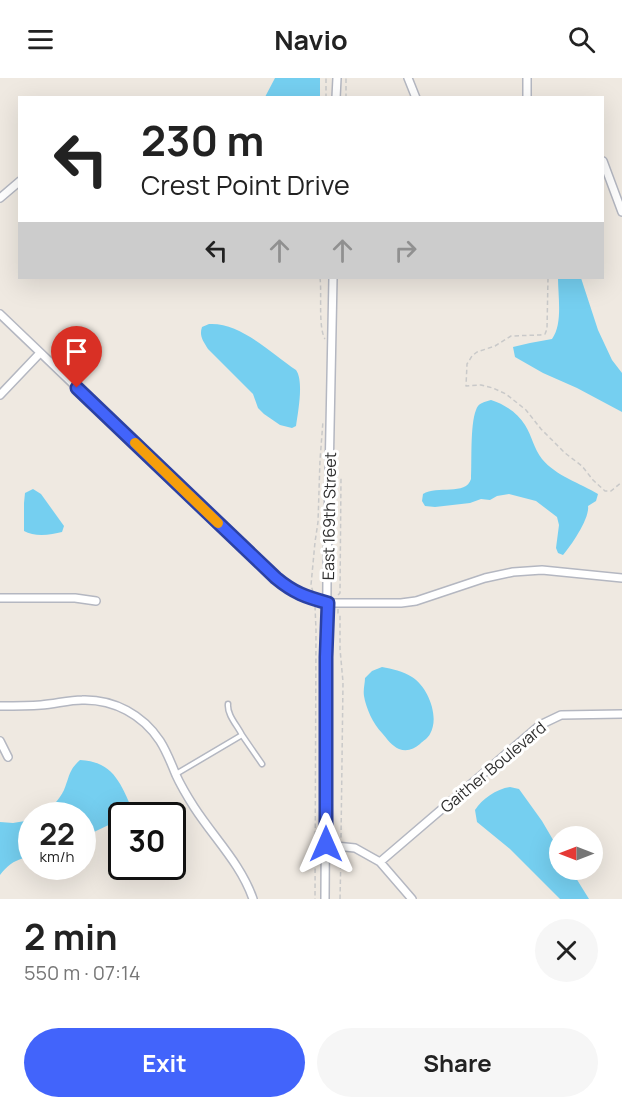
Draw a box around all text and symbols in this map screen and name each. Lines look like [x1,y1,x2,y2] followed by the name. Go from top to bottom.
[274,21,348,58] text: Navio
[24,23,57,56] icon: menu
[565,23,598,56] icon: search
[141,111,264,169] text: 230 m
[42,120,120,198] icon: left
[141,166,350,203] text: Crest Point Drive
[200,234,233,267] icon: left
[263,234,296,267] icon: ahead
[326,234,359,267] icon: ahead
[389,234,422,267] icon: right
[51,326,102,388] pin
[60,335,93,368] icon: arrive
[317,452,341,580] street label: East 169th Street
[436,716,550,818] street label: Gaither Boulevard
[108,802,186,880] speed limit sign: 30
[294,812,358,876] position arrow
[39,813,75,854] text: 22
[549,826,603,880] north arrow
[549,826,603,880] map controls
[40,846,74,867] text: km/h
[24,912,118,961] text: 2 min
[535,919,598,982] button: close
[24,959,141,986] text: 550 m · 07:14
[24,1028,305,1097] button: Exit
[317,1028,598,1097] button: Share

